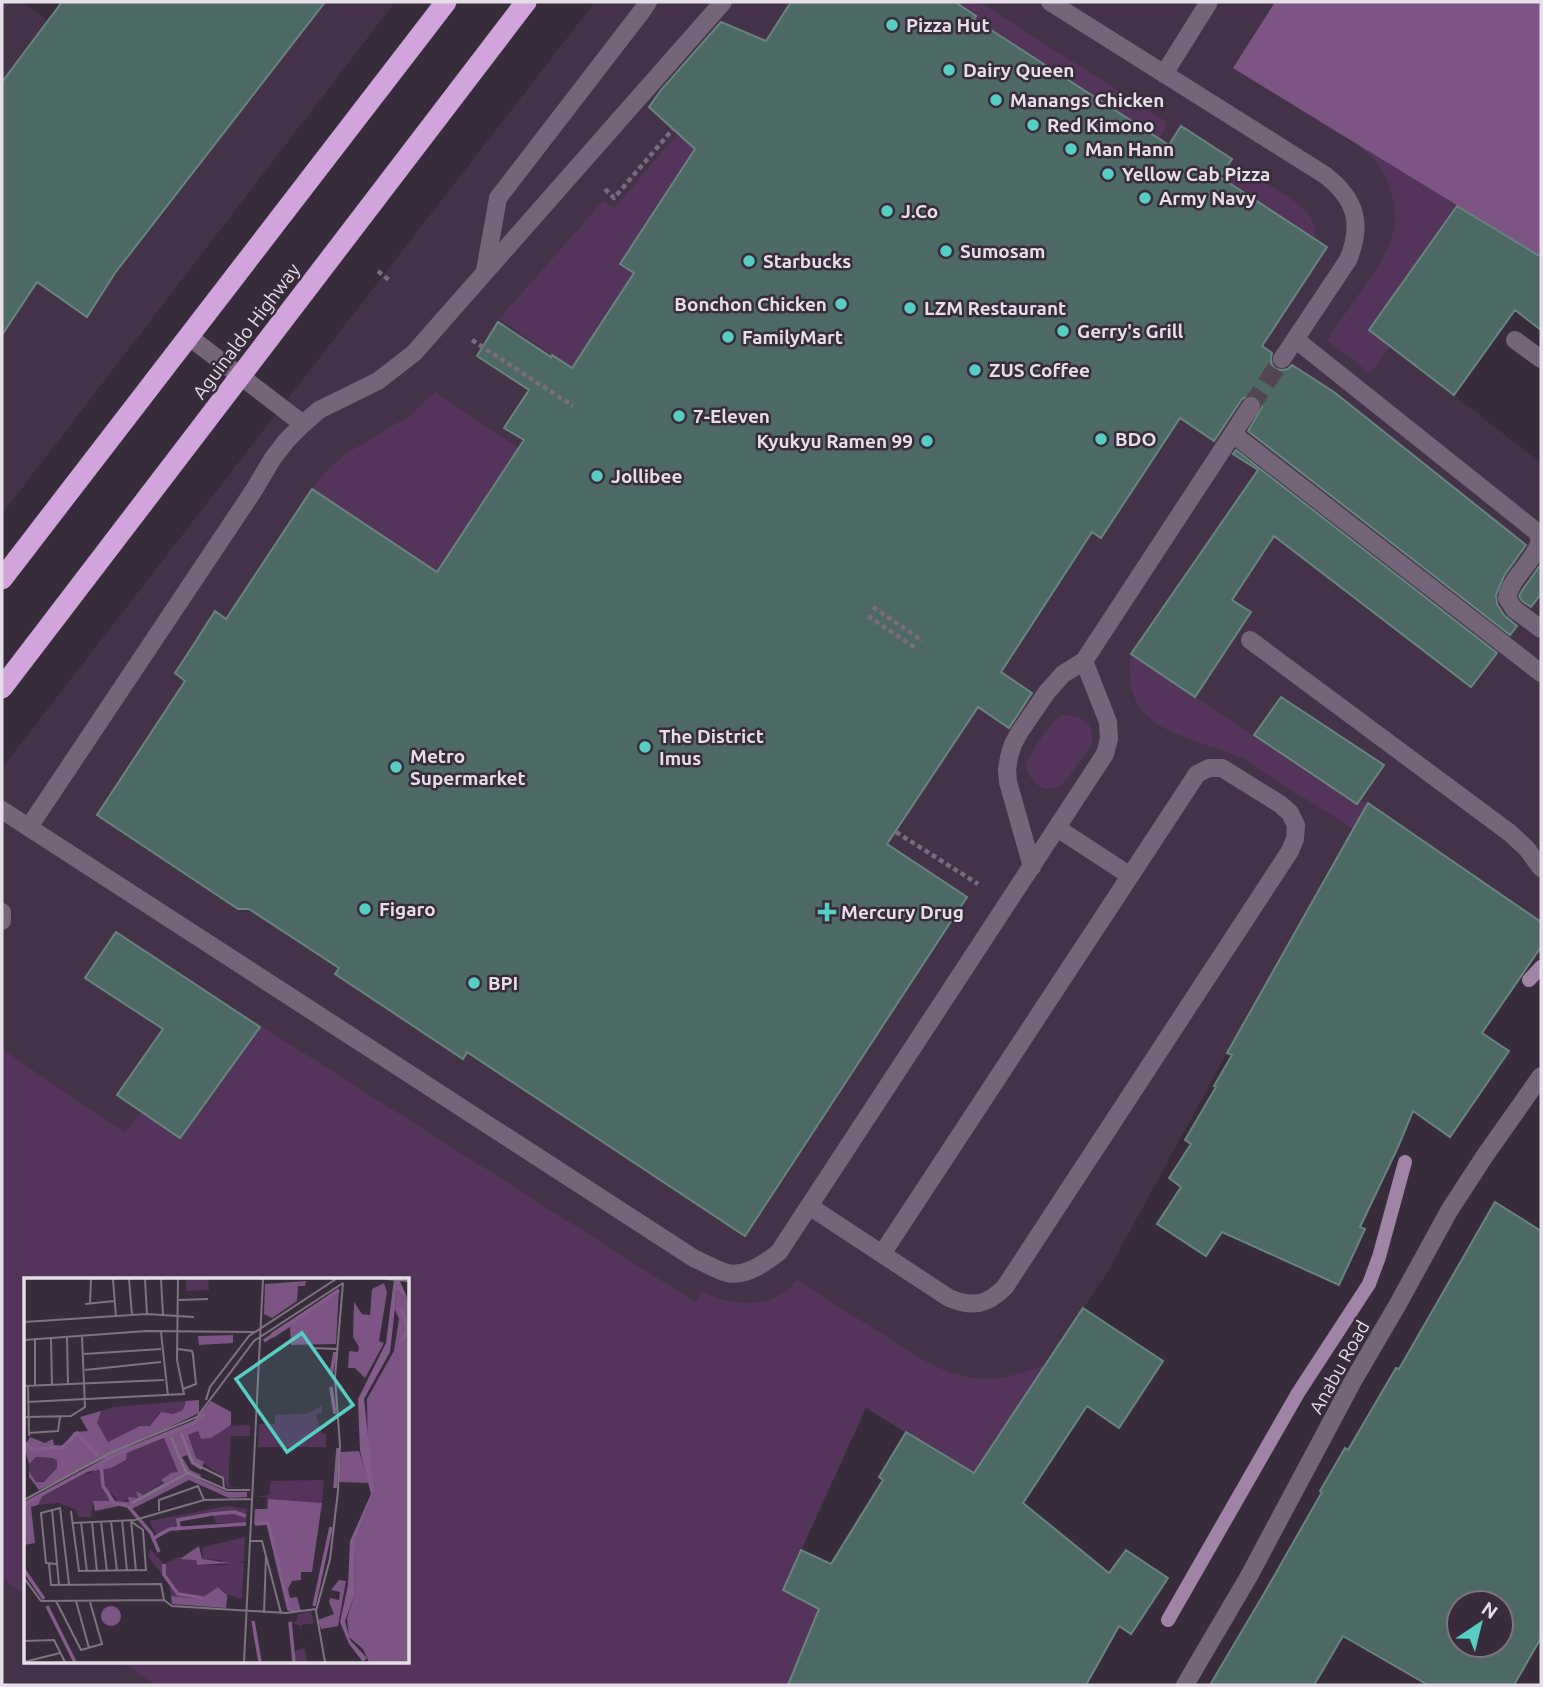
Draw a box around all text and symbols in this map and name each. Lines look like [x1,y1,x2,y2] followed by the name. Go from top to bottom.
[906,14,990,36] place label: Pizza Hut
[884,17,900,33] marker: Pizza Hut
[963,59,1074,81] place label: Dairy Queen
[941,62,957,78] marker: Dairy Queen
[1010,89,1164,111] place label: Manangs Chicken
[988,92,1004,108] marker: Manangs Chicken
[1047,114,1154,136] place label: Red Kimono
[1025,117,1041,133] marker: Red Kimono
[1085,138,1174,160] place label: Man Hann
[1063,141,1079,157] marker: Man Hann
[1122,163,1270,185] place label: Yellow Cab Pizza
[1100,166,1116,182] marker: Yellow Cab Pizza
[1159,187,1256,209] place label: Army Navy
[1137,190,1153,206] marker: Army Navy
[901,200,938,222] place label: J.Co
[879,203,895,219] marker: J.Co
[960,240,1045,262] place label: Sumosam
[938,243,954,259] marker: Sumosam
[763,250,851,272] place label: Starbucks
[741,253,757,269] marker: Starbucks
[188,259,304,403] street label: Aguinaldo Highway
[674,293,827,315] place label: Bonchon Chicken
[833,296,849,312] marker: Bonchon Chicken
[924,297,1066,319] place label: LZM Restaurant
[902,300,918,316] marker: LZM Restaurant
[1077,320,1183,342] place label: Gerry's Grill
[1055,323,1071,339] marker: Gerry's Grill
[742,326,843,348] place label: FamilyMart
[720,329,736,345] marker: FamilyMart
[989,359,1090,381] place label: ZUS Coffee
[967,362,983,378] marker: ZUS Coffee
[693,405,770,427] place label: 7-Eleven
[671,408,687,424] marker: 7-Eleven
[1115,428,1156,450] place label: BDO
[756,430,913,452] place label: Kyukyu Ramen 99
[1093,431,1109,447] marker: BDO
[919,433,935,449] marker: Kyukyu Ramen 99
[611,465,682,487] place label: Jollibee
[589,468,605,484] marker: Jollibee
[659,725,764,769] place label: The District Imus
[637,739,653,755] marker: The District Imus
[410,745,526,789] place label: Metro Supermarket
[388,759,404,775] marker: Metro Supermarket
[379,898,436,920] place label: Figaro
[357,901,373,917] marker: Figaro
[841,901,964,923] place label: Mercury Drug
[819,904,835,920] marker: Mercury Drug
[488,972,518,994] place label: BPI
[466,975,482,991] marker: BPI
[24,1278,410,1662] inset map
[1304,1317,1374,1417] street label: Anabu Road
[1445,1589,1515,1659] north arrow
[1478,1597,1502,1623] text: N

